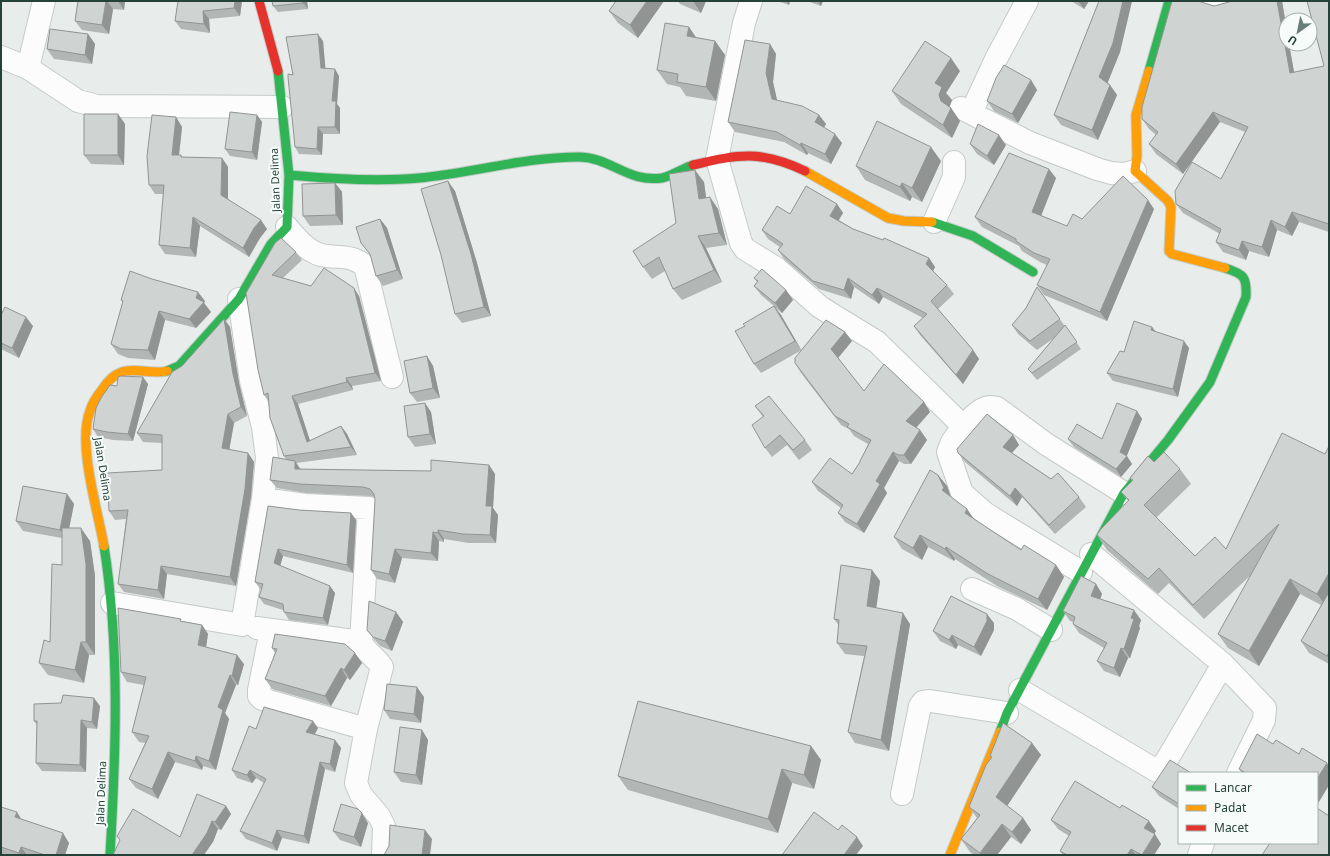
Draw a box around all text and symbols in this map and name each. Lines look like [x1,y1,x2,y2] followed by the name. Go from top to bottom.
[1278,12,1318,52] north arrow
[1285,32,1300,49] text: U
[266,148,283,213] street label: Jalan Delima
[91,435,116,502] street label: Jalan Delima
[92,761,109,826] street label: Jalan Delima
[1178,772,1318,844] legend
[1214,779,1252,796] text: Lancar
[1214,799,1247,816] text: Padat
[1214,819,1249,836] text: Macet

